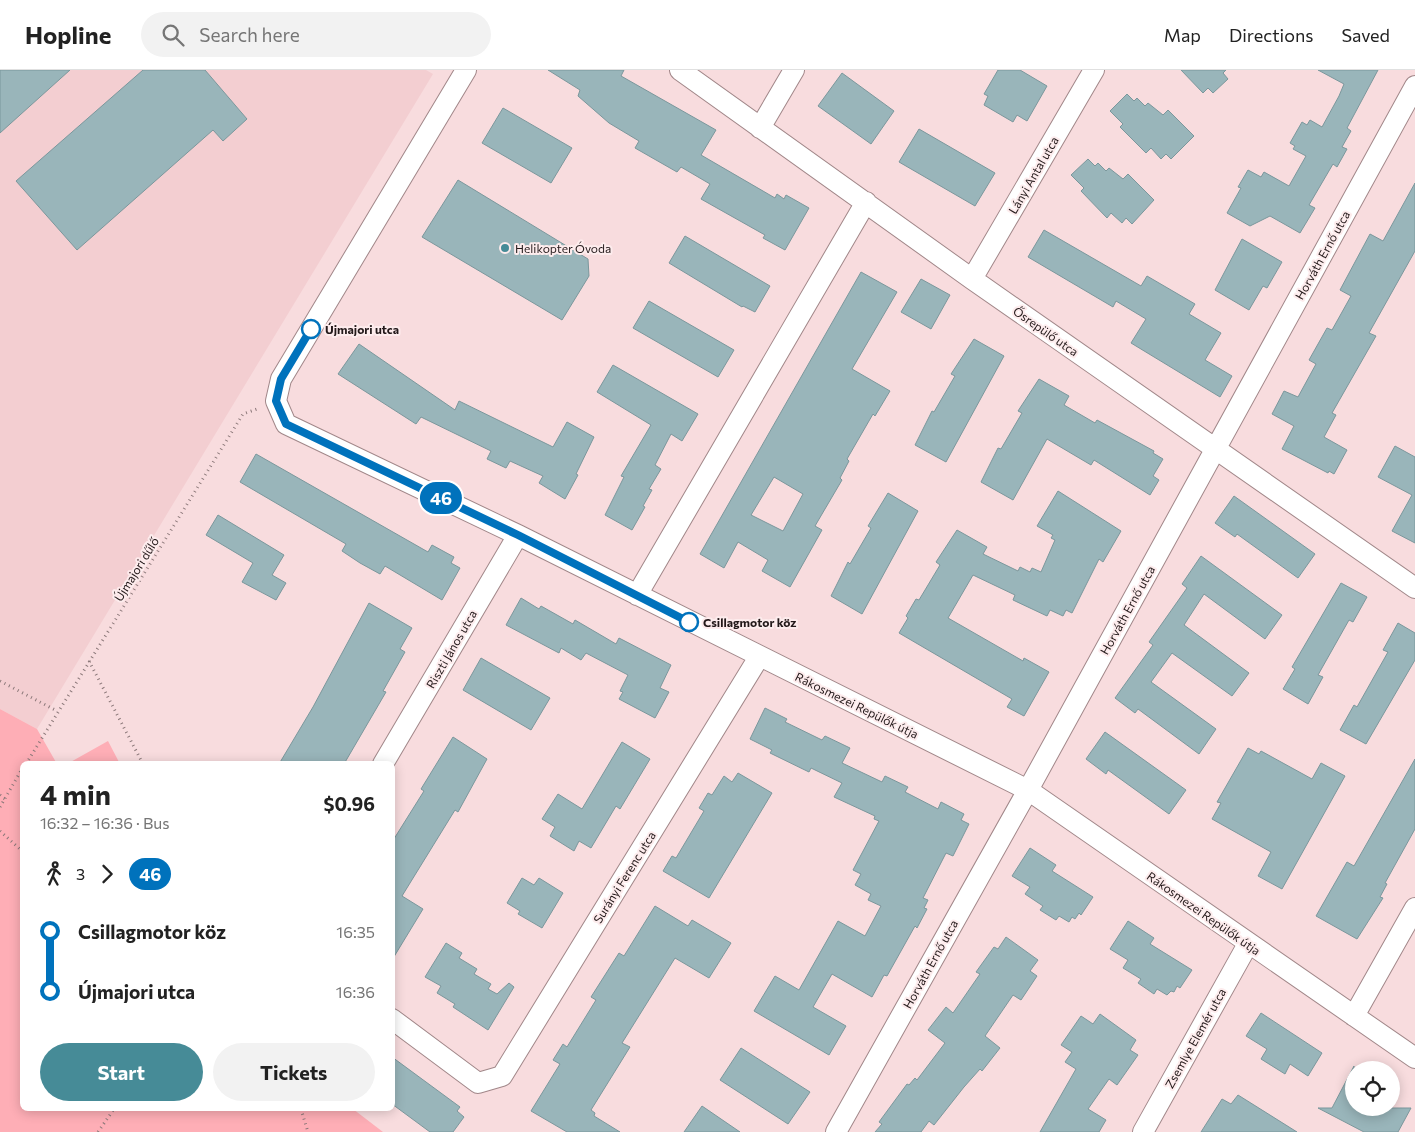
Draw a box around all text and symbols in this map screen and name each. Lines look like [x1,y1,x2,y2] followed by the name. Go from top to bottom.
[141,12,491,57] search box
[25,20,111,49] text: Hopline
[159,21,187,49] icon: search
[199,23,300,46] text: Search here
[1164,24,1201,46] text: Map
[1229,24,1313,46] text: Directions
[1341,24,1390,46] text: Saved
[1005,134,1061,216] street label: Lányi Antal utca
[1292,208,1352,302] street label: Horváth Ernő utca
[515,241,611,255] place label: Helikopter Óvoda
[499,242,511,254] marker: Helikopter Óvoda
[1011,303,1081,359] street label: Ősrepülő utca
[301,319,321,339] marker: Újmajori utca
[325,322,399,336] place label: Újmajori utca
[418,482,464,514] line badge: 46
[430,487,452,509] text: 46
[111,534,161,604] street label: Újmajori dűlő
[1097,563,1157,657] street label: Horváth Ernő utca
[423,607,480,691] street label: Riszti János utca
[679,612,699,632] marker: Csillagmotor köz
[703,615,797,629] place label: Csillagmotor köz
[793,669,921,741] street label: Rákosmezei Repülők útja
[40,777,111,811] text: 4 min
[324,792,375,815] text: $0.96
[40,813,169,832] text: 16:32 – 16:36 · Bus
[590,828,658,926] street label: Surányi Ferenc utca
[40,860,68,888] icon: walk
[93,860,121,888] icon: forward
[139,863,161,885] text: 46
[76,864,85,883] text: 3
[1145,868,1263,958] street label: Rákosmezei Repülők útja
[900,917,960,1011] street label: Horváth Ernő utca
[78,920,226,943] text: Csillagmotor köz
[336,922,375,941] text: 16:35
[78,980,195,1003] text: Újmajori utca
[336,982,375,1001] text: 16:36
[1162,986,1228,1090] street label: Zsemlye Elemér utca
[40,1043,203,1101] button: Start
[213,1043,375,1101] button: Tickets
[1345,1061,1400,1116] map controls
[1345,1061,1400,1116] button: locate

